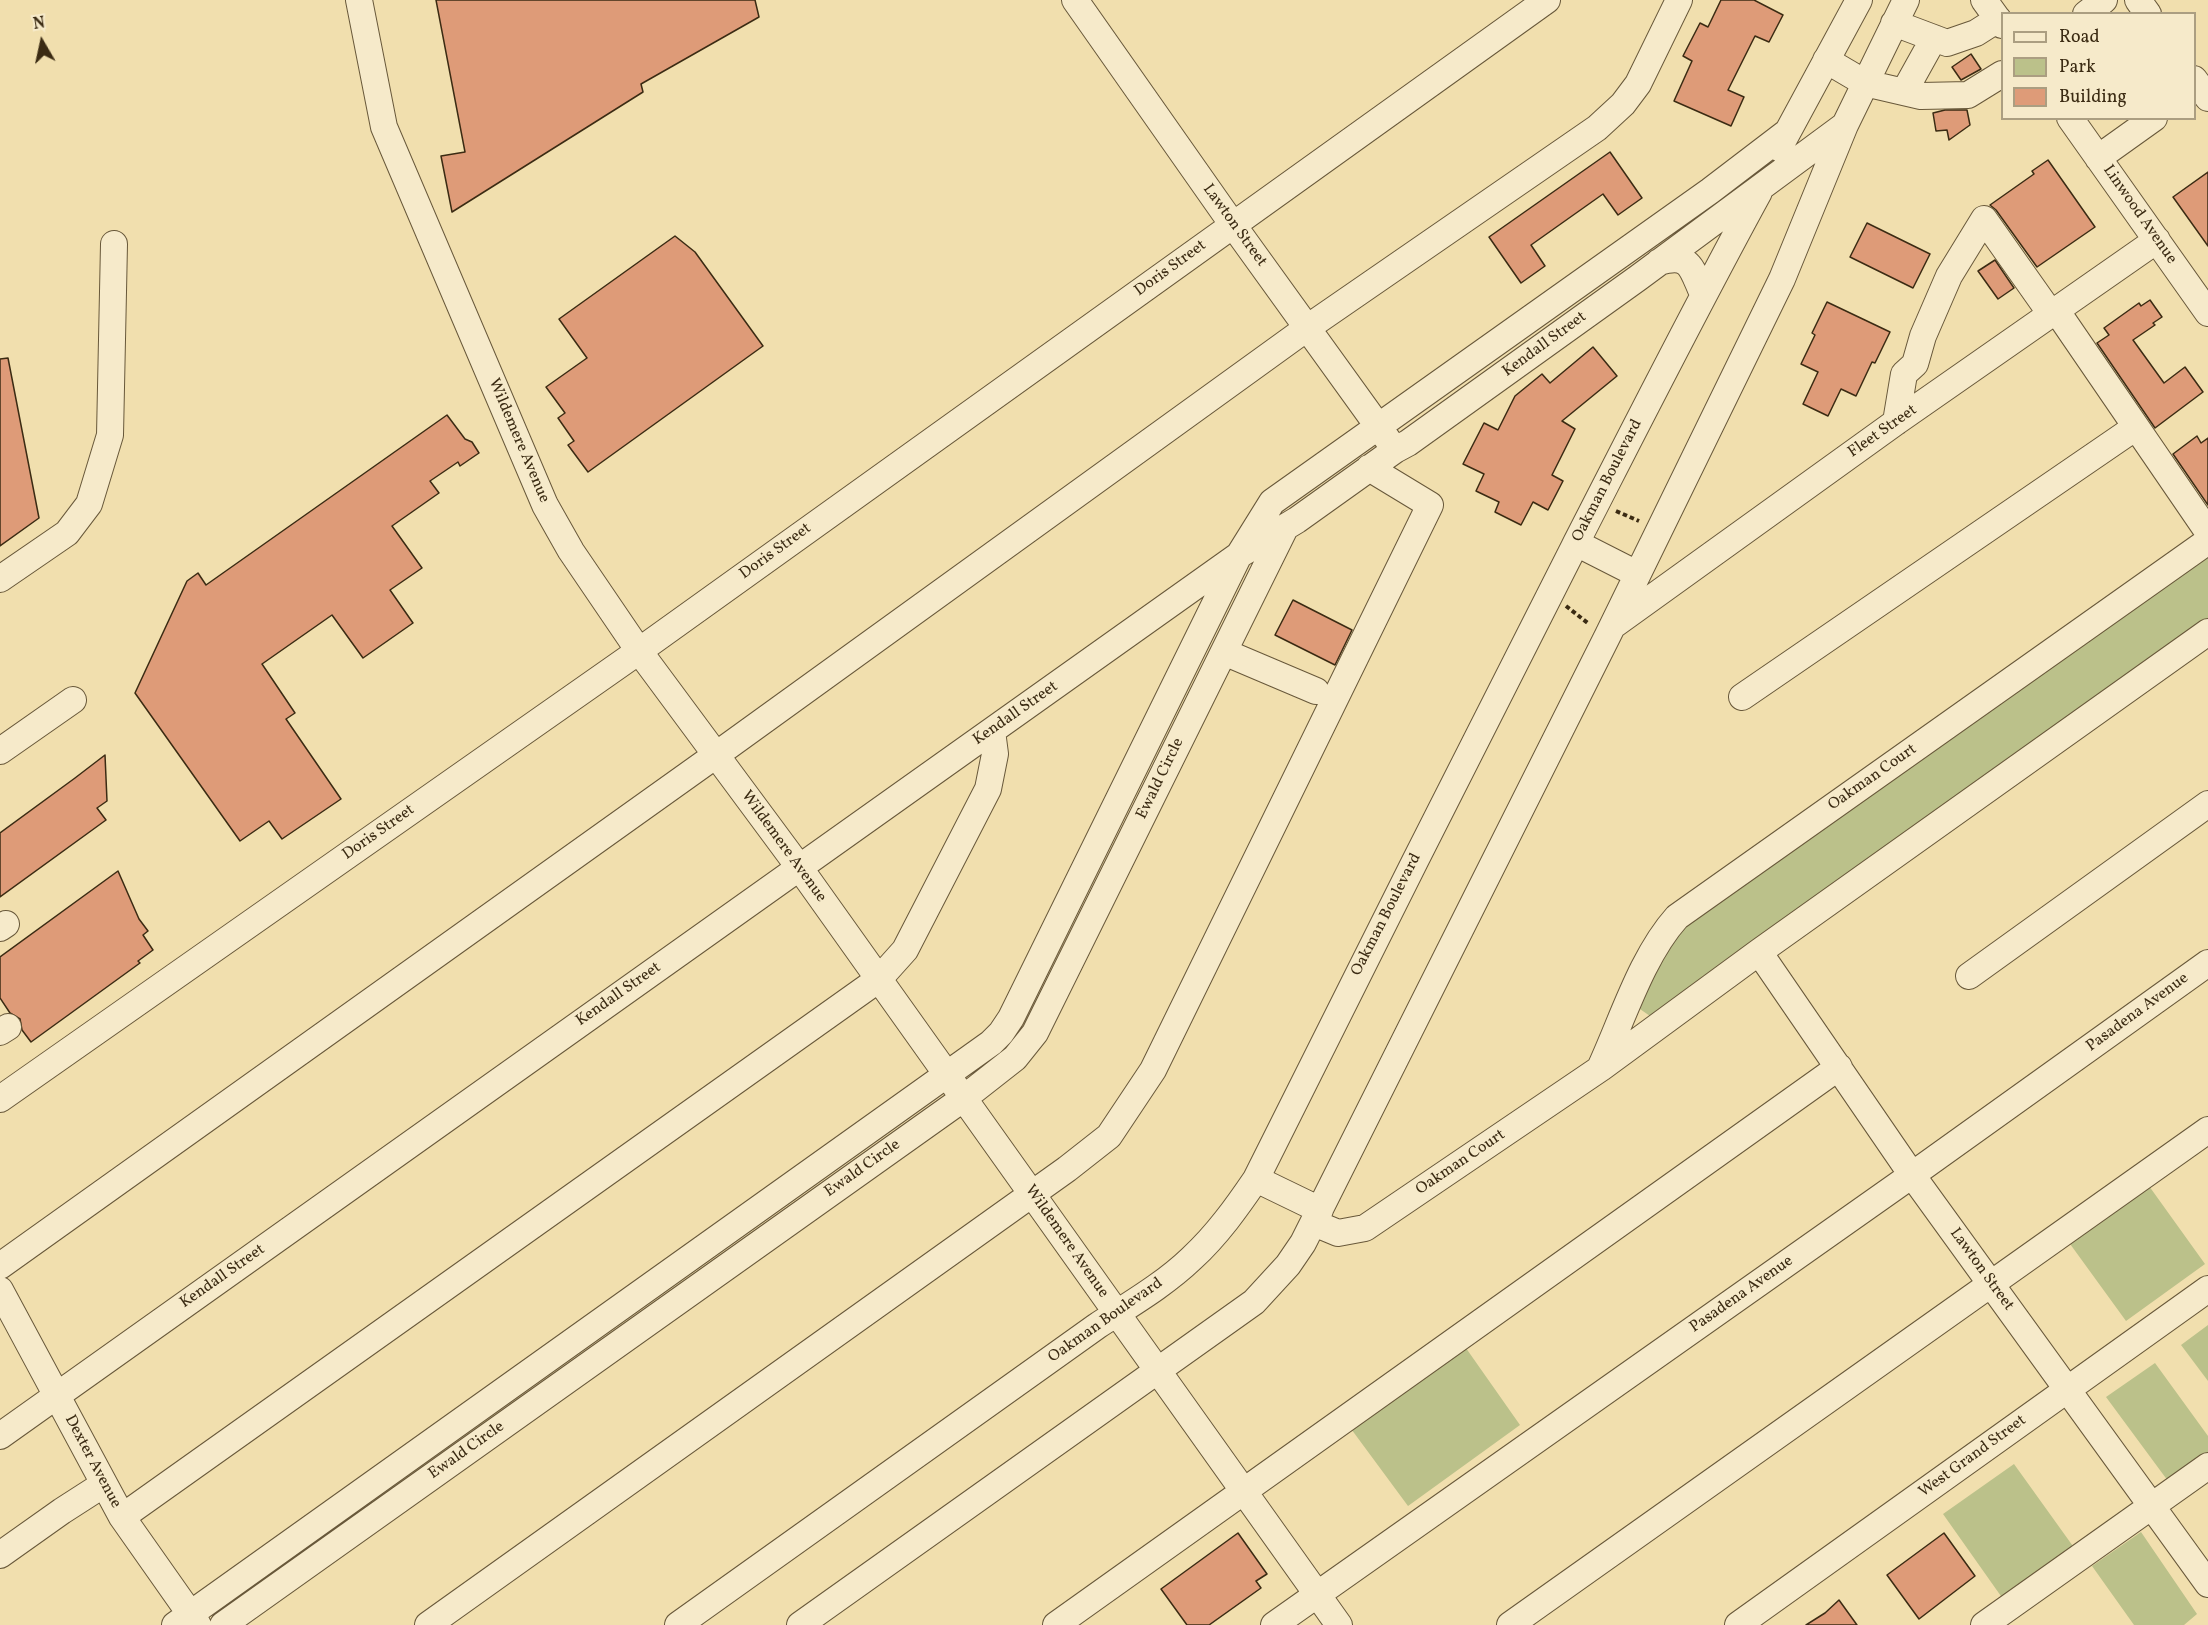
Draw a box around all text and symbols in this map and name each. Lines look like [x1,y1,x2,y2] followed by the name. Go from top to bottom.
[12,12,72,72] north arrow
[32,12,47,36] text: N
[2001,12,2196,120] legend
[2059,25,2100,50] text: Road
[2059,55,2096,80] text: Park
[2059,85,2127,110] text: Building
[2098,162,2180,268] street label: Linwood Avenue
[1198,181,1270,271] street label: Lawton Street
[1132,237,1210,301] street label: Doris Street
[1499,308,1591,382] street label: Kendall Street
[483,376,553,506] street label: Wildemere Avenue
[1845,401,1921,463] street label: Fleet Street
[1569,416,1647,546] street label: Oakman Boulevard
[737,520,815,584] street label: Doris Street
[970,678,1062,750] street label: Kendall Street
[1133,735,1189,823] street label: Ewald Circle
[1825,740,1921,816] street label: Oakman Court
[736,787,830,907] street label: Wildemere Avenue
[339,801,419,865] street label: Doris Street
[1348,850,1426,980] street label: Oakman Boulevard
[573,959,665,1031] street label: Kendall Street
[2083,969,2193,1057] street label: Pasadena Avenue
[1413,1126,1509,1200] street label: Oakman Court
[821,1136,905,1202] street label: Ewald Circle
[1020,1182,1112,1302] street label: Wildemere Avenue
[1945,1225,2017,1315] street label: Lawton Street
[177,1241,269,1313] street label: Kendall Street
[1687,1252,1797,1338] street label: Pasadena Avenue
[1045,1274,1167,1368] street label: Oakman Boulevard
[59,1412,125,1512] street label: Dexter Avenue
[1916,1412,2030,1502] street label: West Grand Street
[425,1418,509,1484] street label: Ewald Circle

